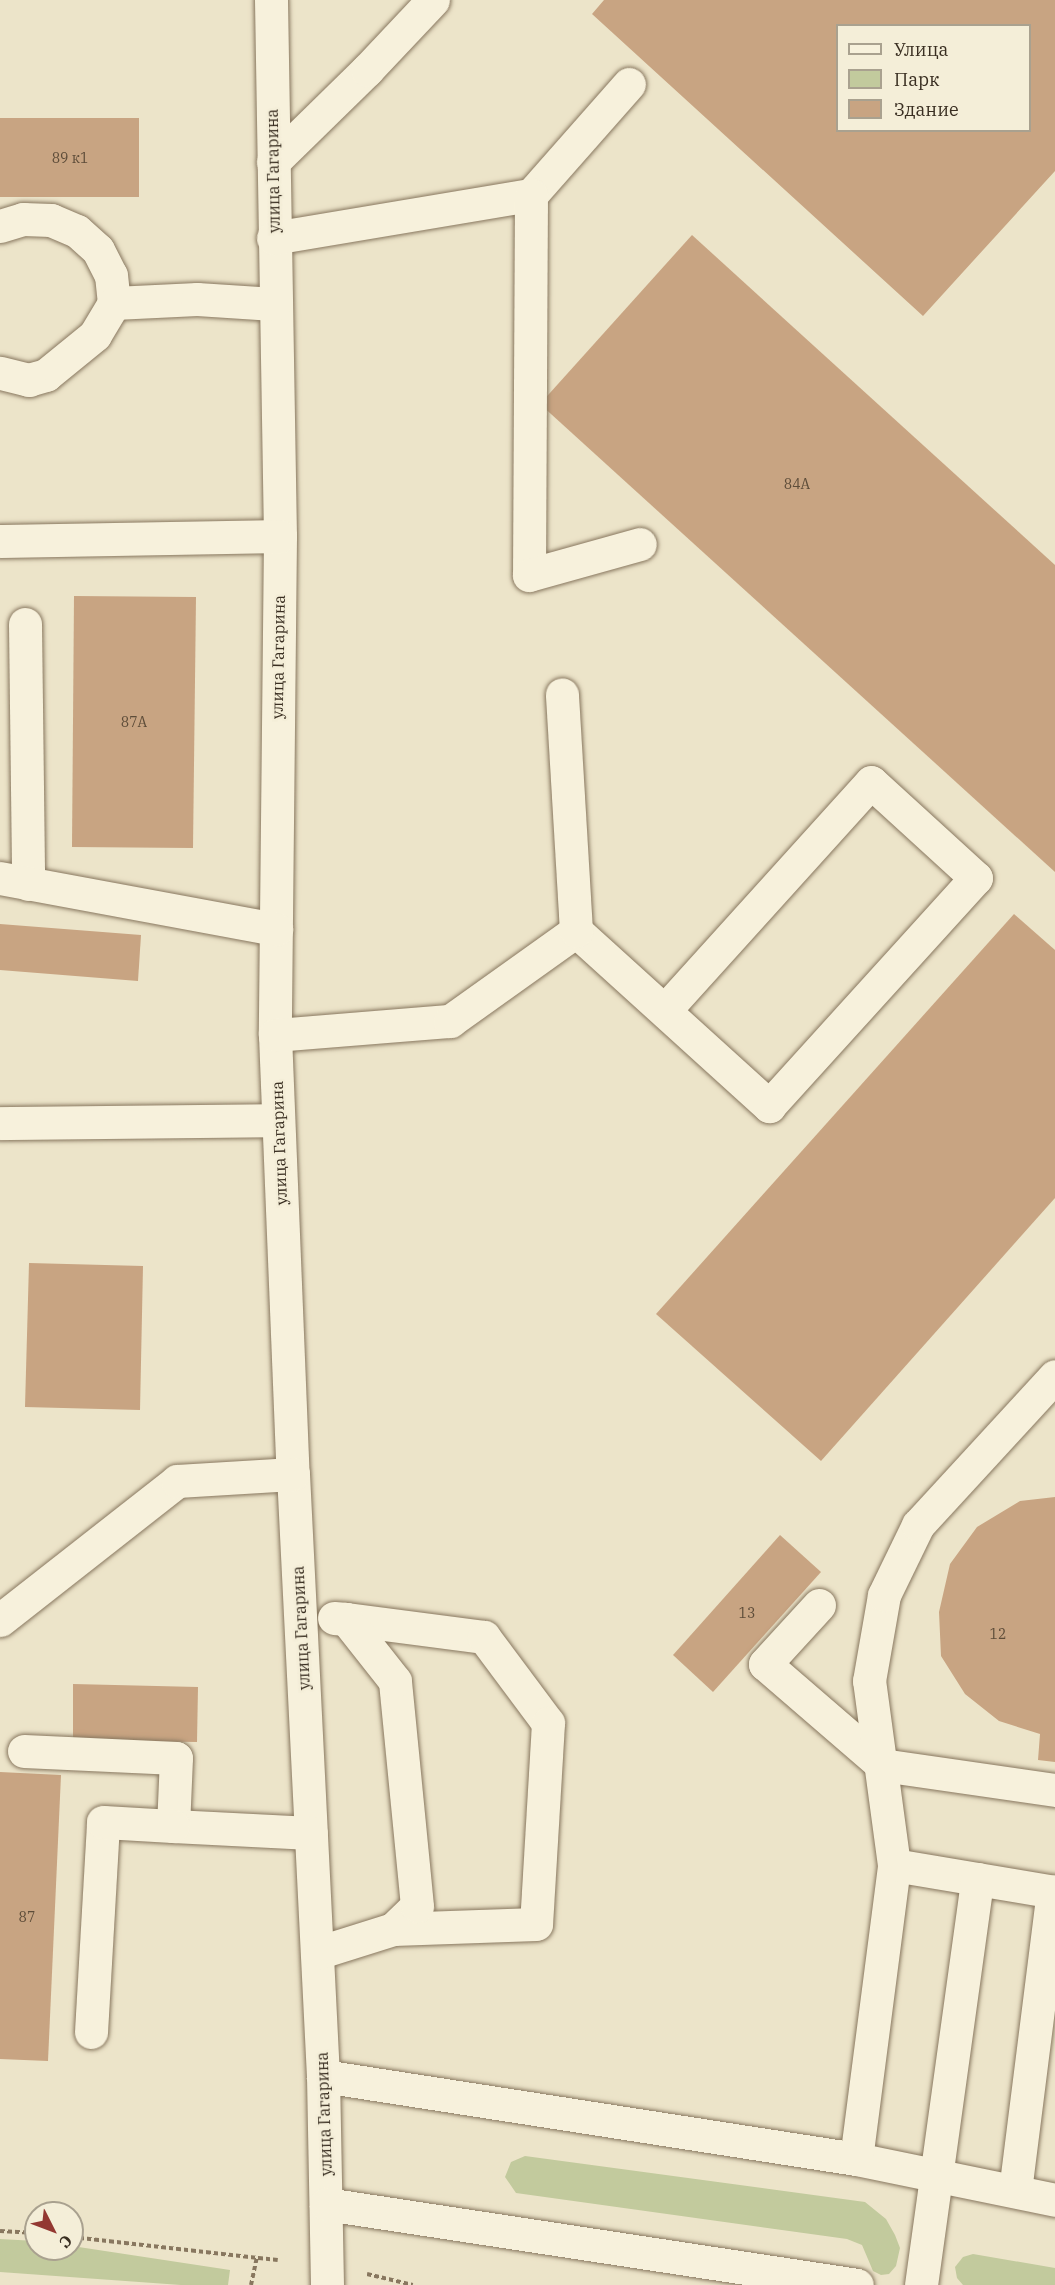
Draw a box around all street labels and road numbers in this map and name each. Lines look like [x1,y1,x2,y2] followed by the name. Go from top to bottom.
[262,109,284,233] street label: улица Гагарина
[267,595,289,719] street label: улица Гагарина
[267,1081,291,1205] street label: улица Гагарина
[288,1565,314,1691] street label: улица Гагарина
[312,2052,336,2176] street label: улица Гагарина

